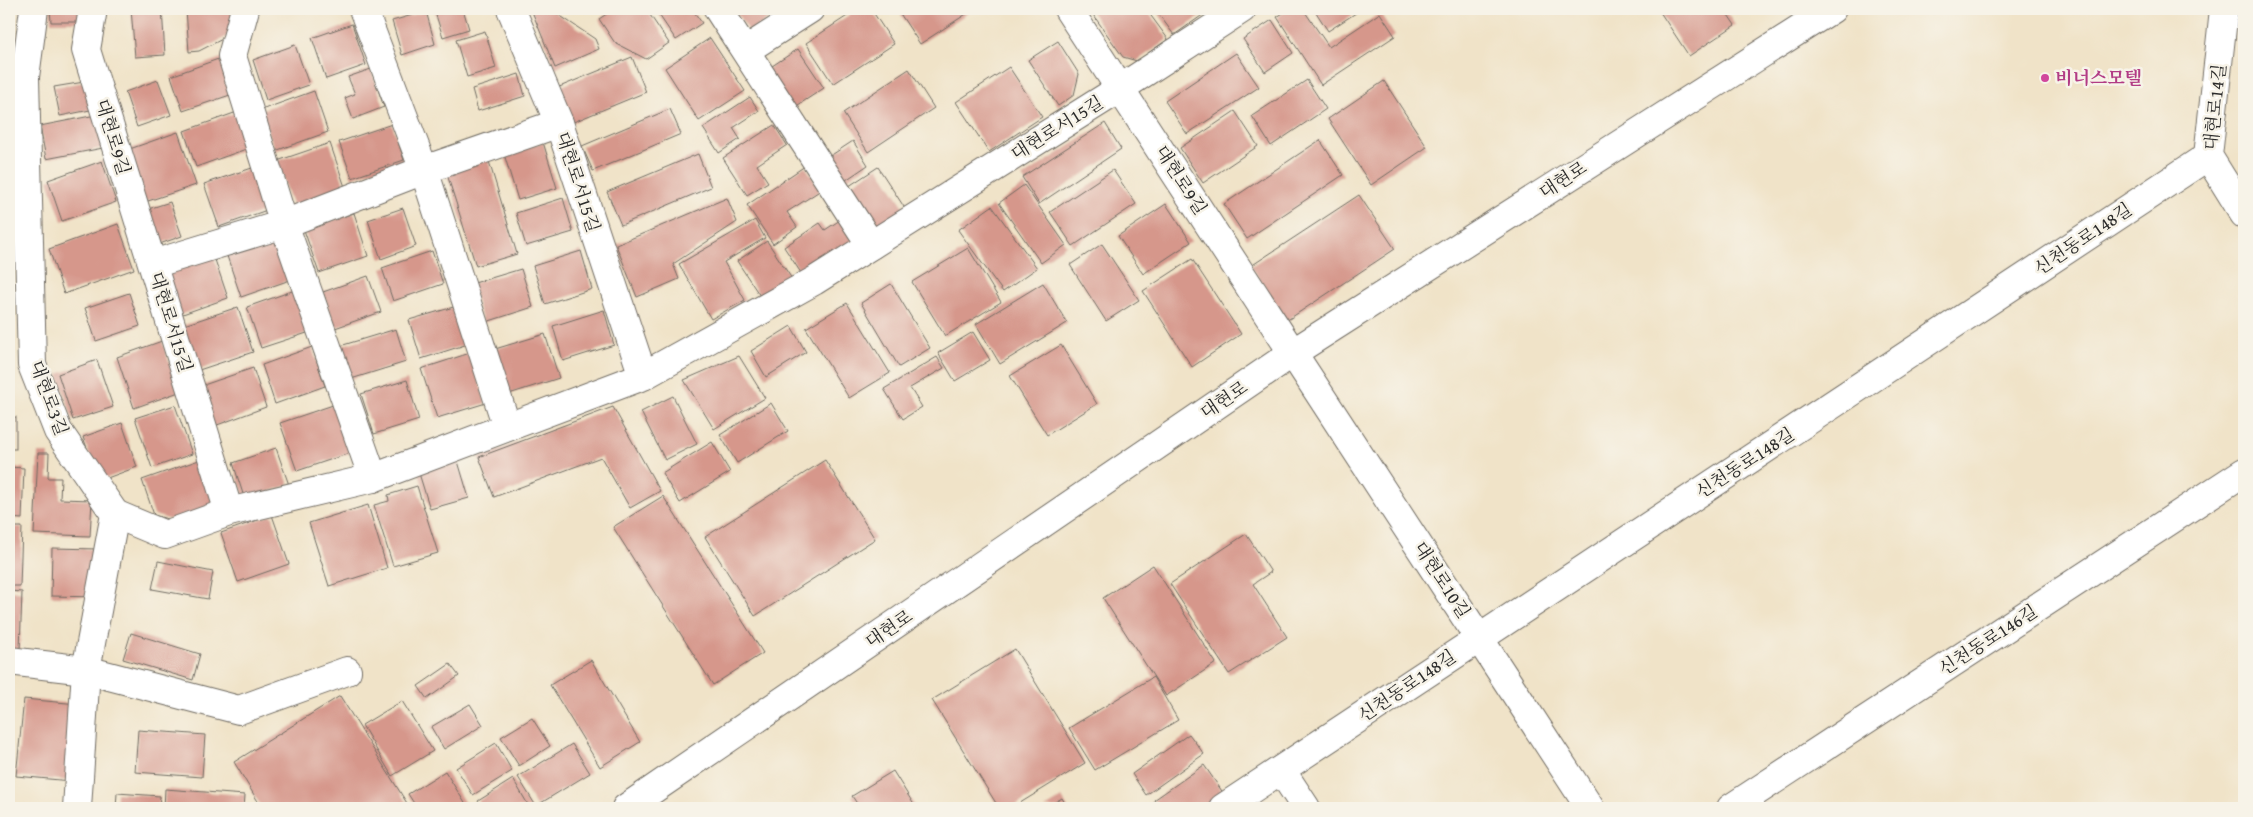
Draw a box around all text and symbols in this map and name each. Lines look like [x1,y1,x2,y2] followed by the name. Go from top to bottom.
[2197,62,2232,152] street label: 대현로14길
[2055,64,2142,91] place label: 비너스모텔
[2039,72,2051,84] marker: 비너스모텔
[1005,88,1108,167] street label: 대현로서15길
[89,96,138,178] street label: 대현로9길
[550,128,607,236] street label: 대현로서15길
[1149,140,1214,220] street label: 대현로9길
[1533,154,1592,205] street label: 대현로
[2028,196,2137,281] street label: 신천동로148길
[143,268,200,376] street label: 대현로서15길
[23,356,76,439] street label: 대현로3길
[1195,374,1253,425] street label: 대현로
[1690,420,1799,505] street label: 신천동로148길
[1407,536,1477,624] street label: 대현로10길
[1933,597,2042,682] street label: 신천동로146길
[860,603,918,654] street label: 대현로
[1352,643,1461,728] street label: 신천동로148길

